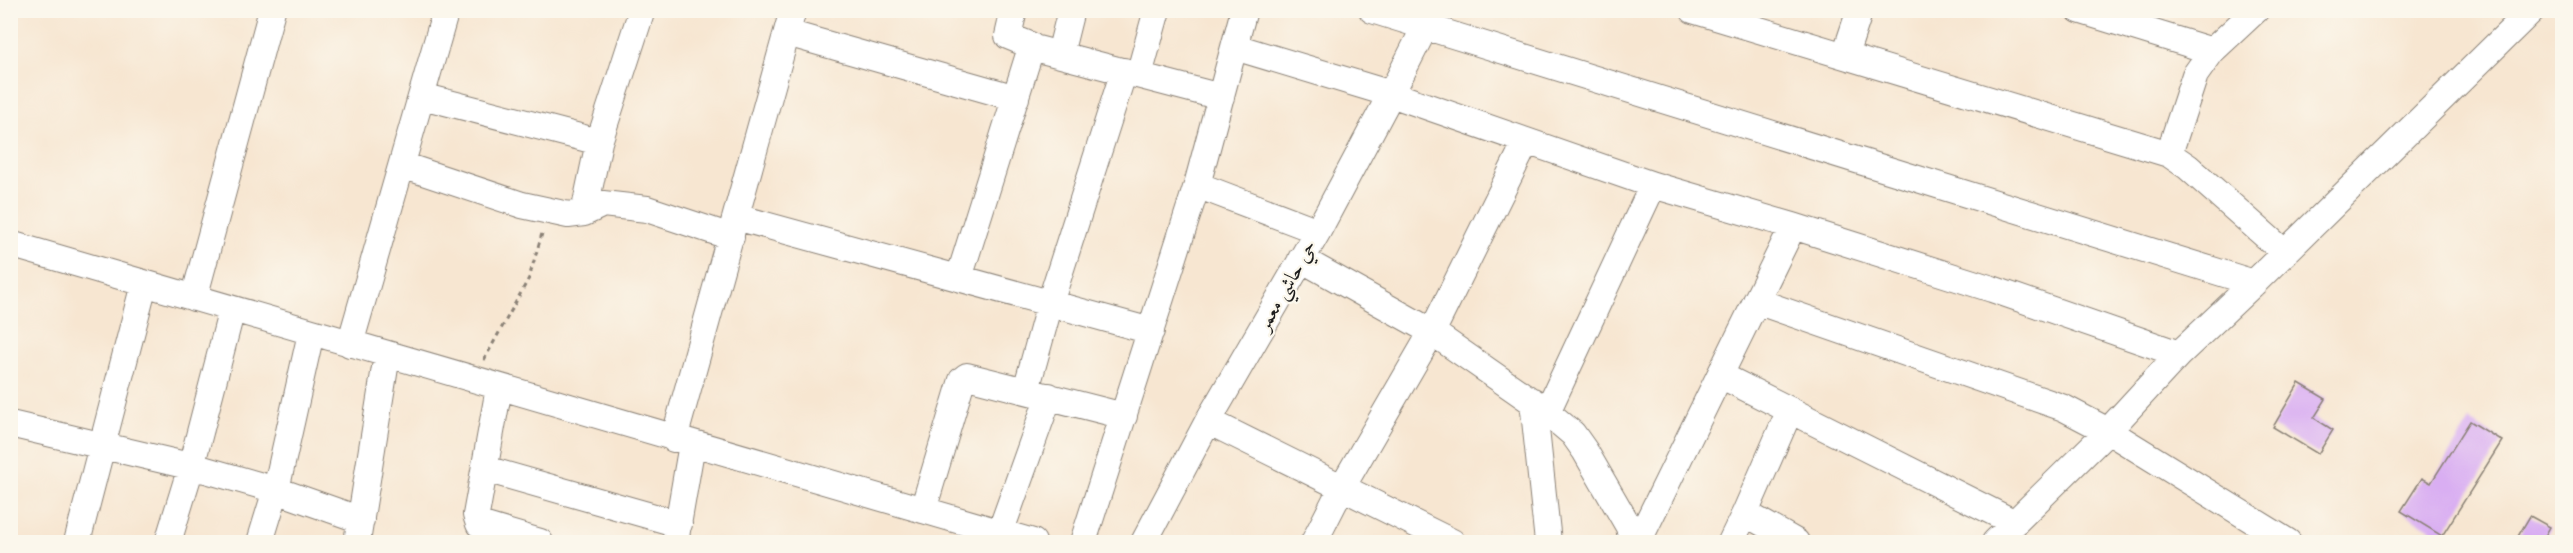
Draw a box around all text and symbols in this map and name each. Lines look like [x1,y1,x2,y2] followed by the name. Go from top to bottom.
[1247,234,1327,340] street label: حي حاشي معمر

